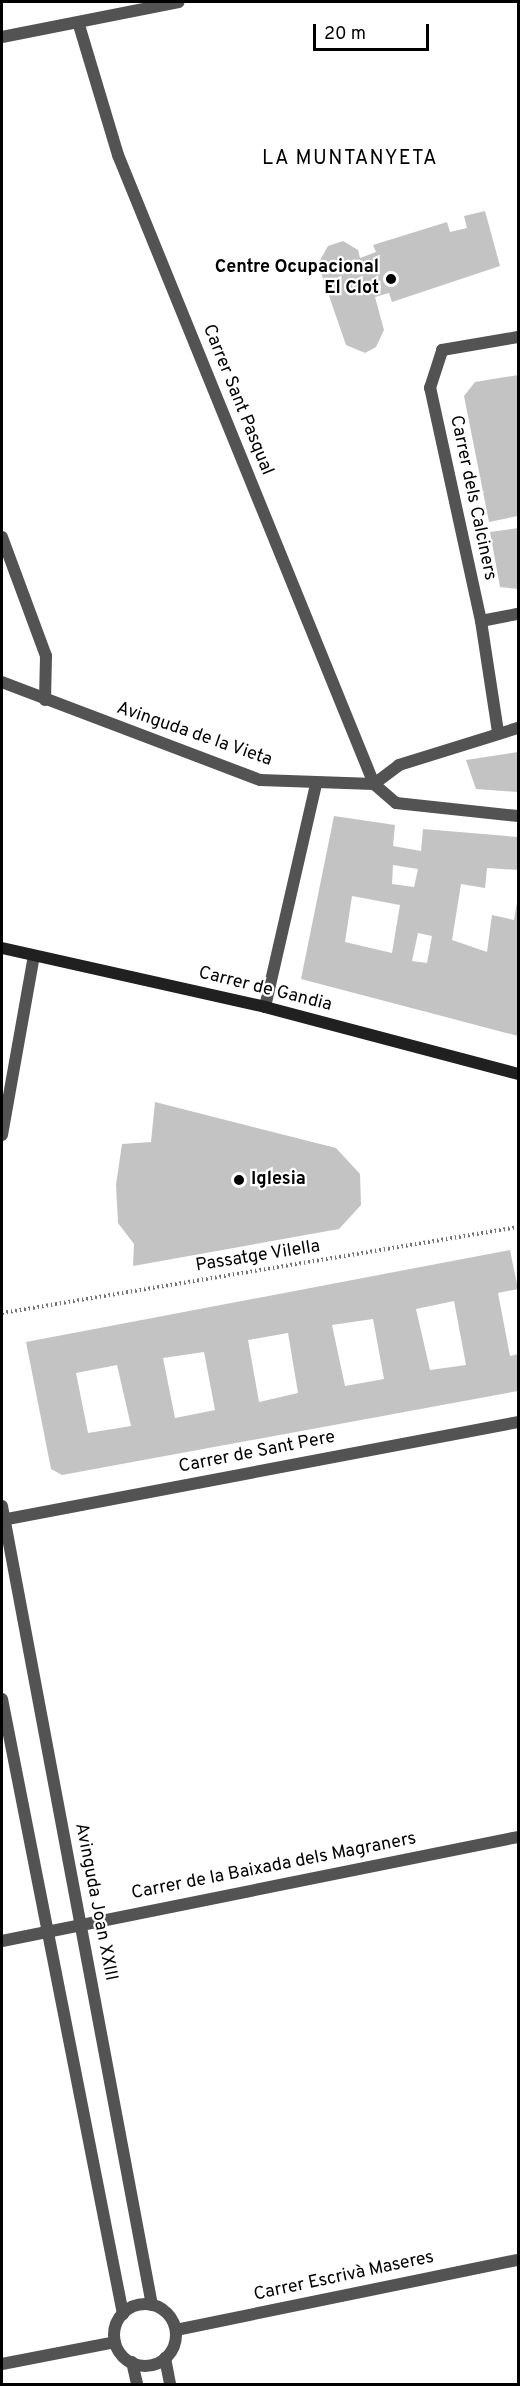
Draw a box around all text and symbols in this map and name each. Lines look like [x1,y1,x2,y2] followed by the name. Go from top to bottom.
[316,12,432,50] scale bar
[324,23,366,46] text: 20 m
[262,147,438,171] district label: LA MUNTANYETA
[215,258,379,300] place label: Centre Ocupacional El Clot
[384,272,398,286] marker: Centre Ocupacional El Clot
[197,322,277,478] street label: Carrer Sant Pasqual
[444,414,500,582] street label: Carrer dels Calciners
[113,698,275,772] street label: Avinguda de la Vieta
[196,963,334,1017] street label: Carrer de Gandia
[251,1169,306,1191] place label: Iglesia
[232,1173,246,1187] marker: Iglesia
[194,1236,322,1278] street label: Passatge Vilella
[177,1427,337,1479] street label: Carrer de Sant Pere
[69,1821,121,1983] street label: Avinguda Joan XXIII
[130,1829,418,1905] street label: Carrer de la Baixada dels Magraners
[252,2247,436,2307] street label: Carrer Escrivà Maseres

